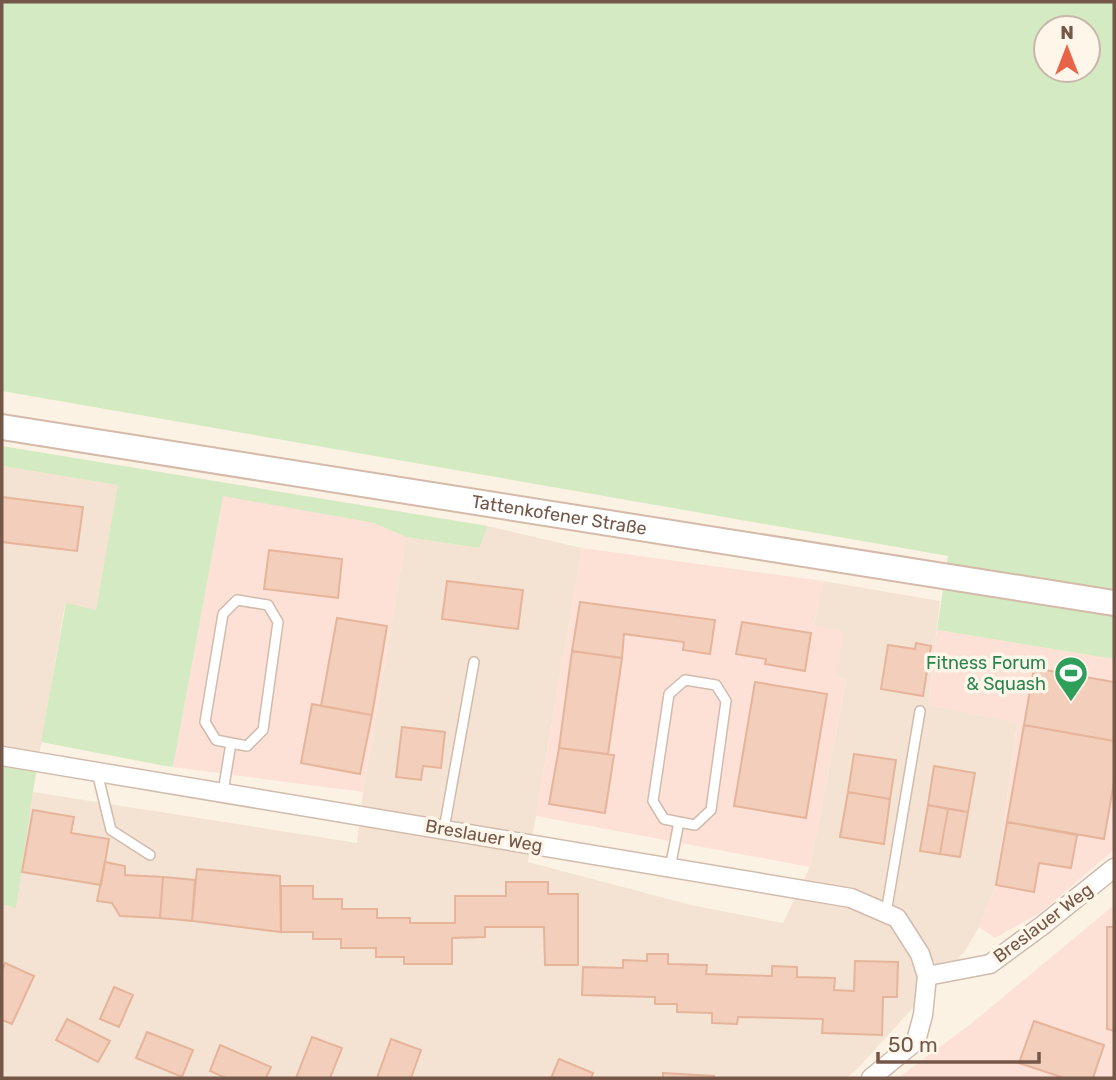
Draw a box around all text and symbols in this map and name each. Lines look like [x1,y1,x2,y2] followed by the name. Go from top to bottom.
[1032,14,1102,84] north arrow
[1060,21,1074,44] text: N
[470,490,648,540] street label: Tattenkofener Straße
[926,652,1046,695] place label: Fitness Forum & Squash
[1052,654,1090,703] sports icon: Fitness Forum & Squash
[424,815,544,857] street label: Breslauer Weg
[989,879,1097,967] street label: Breslauer Weg
[878,1020,1039,1064] scale bar
[888,1032,938,1057] text: 50 m

